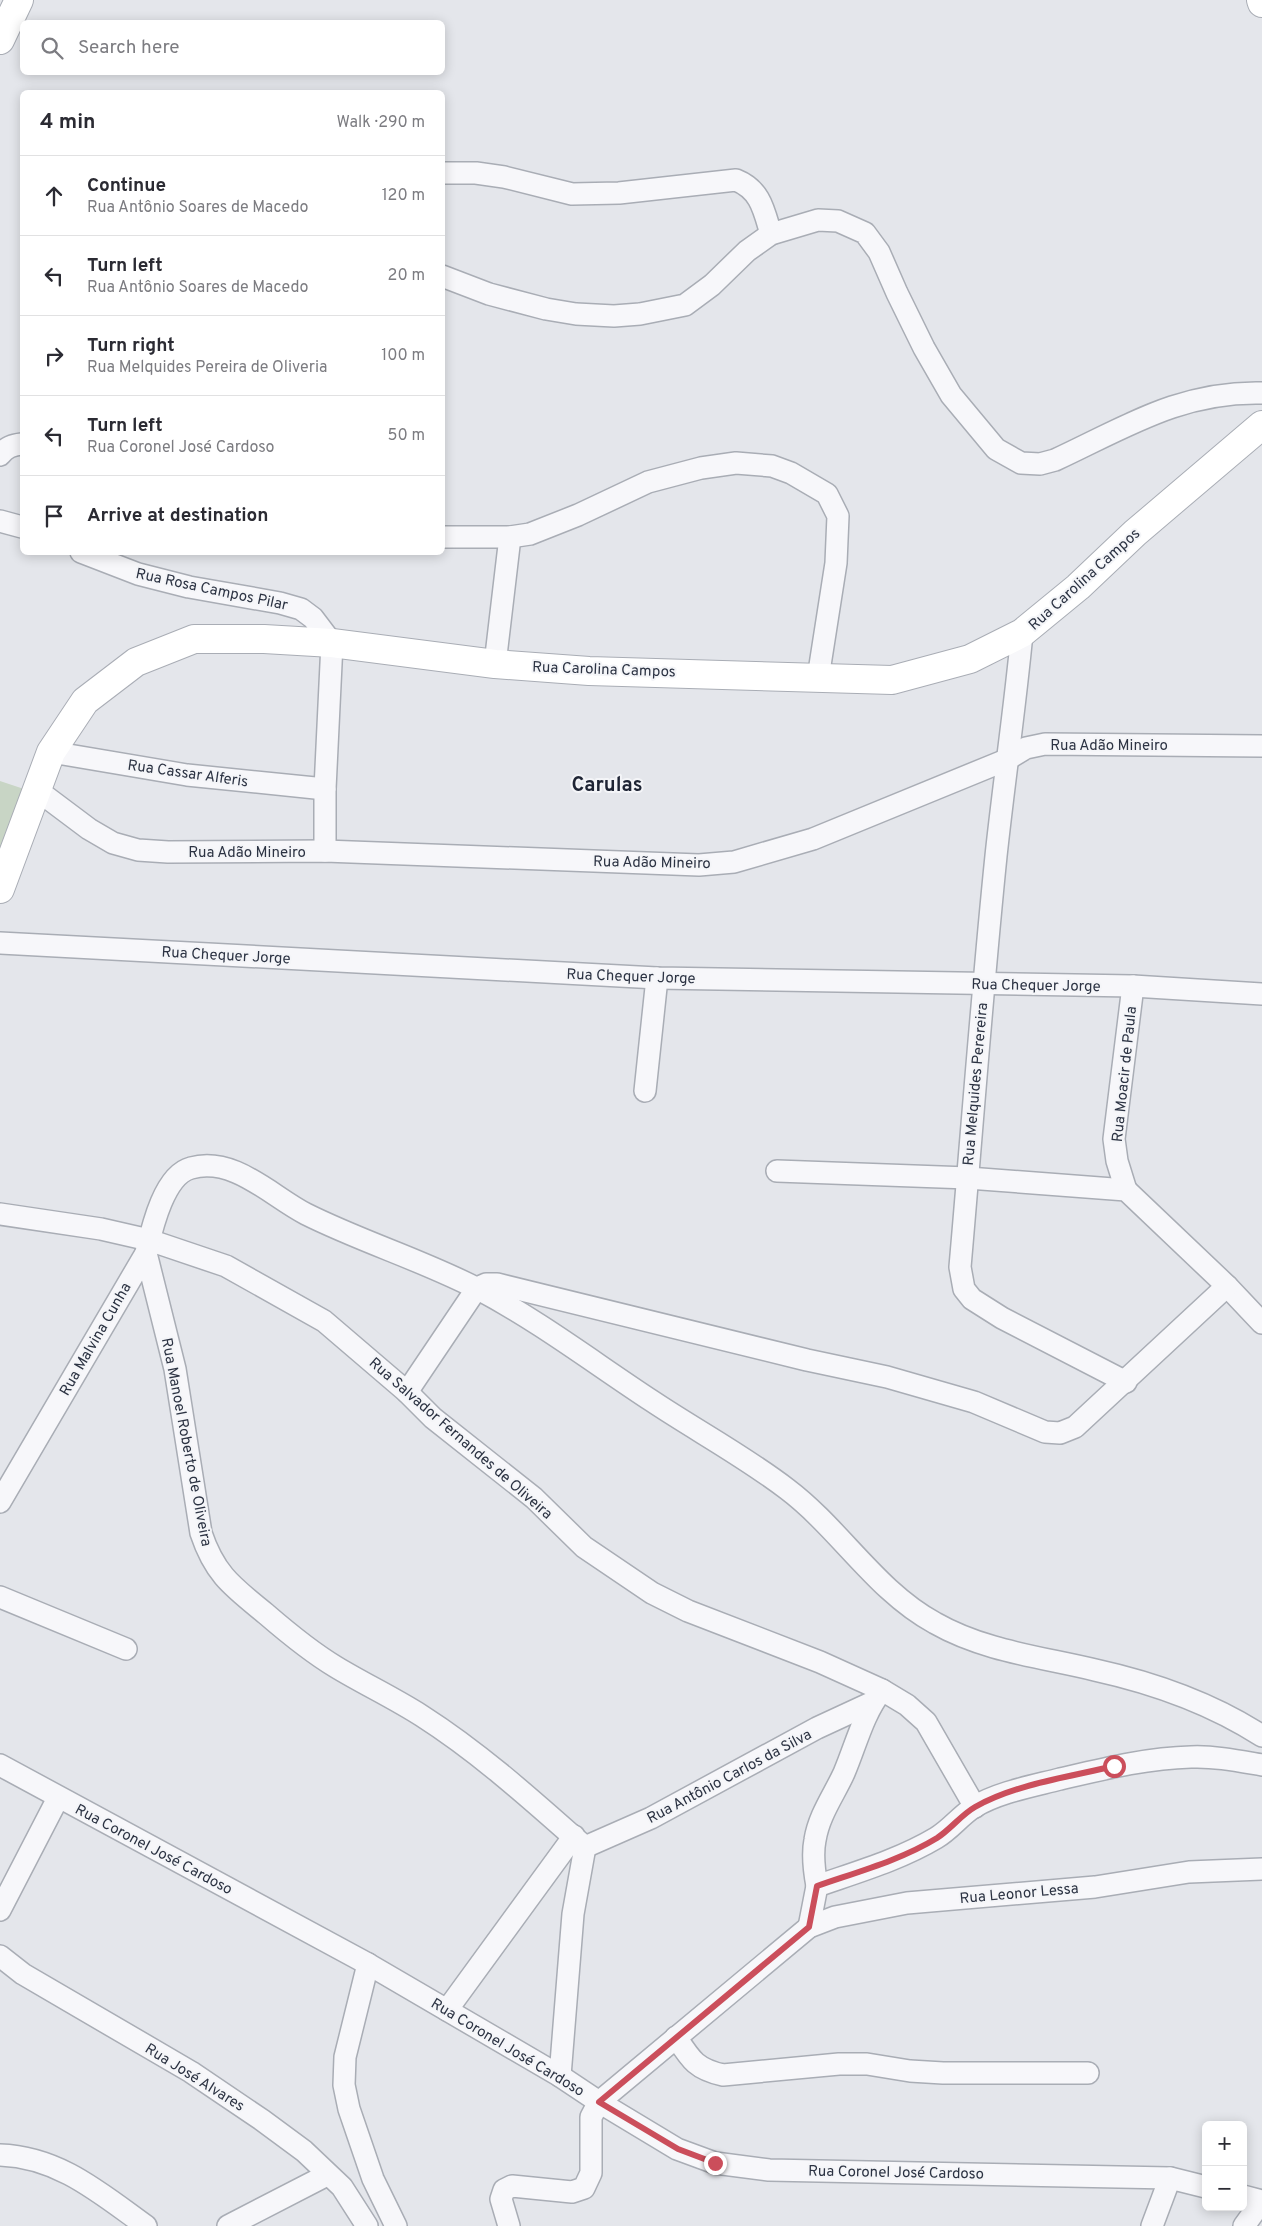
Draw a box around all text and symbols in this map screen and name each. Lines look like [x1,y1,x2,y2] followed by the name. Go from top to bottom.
[20,20,445,75] search box
[38,34,66,62] icon: search
[78,36,180,60] text: Search here
[40,109,96,136] text: 4 min
[337,113,425,133] text: Walk · 290 m
[87,174,166,198] text: Continue
[40,182,68,210] icon: ahead
[382,186,425,206] text: 120 m
[87,198,308,218] text: Rua Antônio Soares de Macedo
[87,254,163,278] text: Turn left
[40,262,68,290] icon: left
[388,266,425,286] text: 20 m
[87,278,308,298] text: Rua Antônio Soares de Macedo
[87,334,175,358] text: Turn right
[40,342,68,370] icon: right
[381,346,425,366] text: 100 m
[87,358,327,378] text: Rua Melquides Pereira de Oliveria
[87,414,163,438] text: Turn left
[40,422,68,450] icon: left
[388,426,425,446] text: 50 m
[87,438,275,458] text: Rua Coronel José Cardoso
[40,502,68,530] icon: arrive
[87,504,268,528] text: Arrive at destination
[1025,525,1145,635] street label: Rua Carolina Campos
[134,565,290,616] street label: Rua Rosa Campos Pilar
[532,658,676,683] street label: Rua Carolina Campos
[1050,737,1168,756] street label: Rua Adão Mineiro
[126,757,249,792] street label: Rua Cassar Alferis
[571,773,643,799] district label: Carulas
[188,844,306,863] street label: Rua Adão Mineiro
[593,853,711,874] street label: Rua Adão Mineiro
[161,944,291,969] street label: Rua Chequer Jorge
[566,966,696,989] street label: Rua Chequer Jorge
[971,976,1101,997] street label: Rua Chequer Jorge
[960,1002,993,1166] street label: Rua Melquides Perereira
[1109,1005,1142,1143] street label: Rua Moacir de Paula
[56,1280,136,1400] street label: Rua Malvina Cunha
[156,1336,215,1548] street label: Rua Manoel Roberto de Oliveira
[364,1354,556,1524] street label: Rua Salvador Fernandes de Oliveira
[644,1726,815,1829] street label: Rua Antônio Carlos da Silva
[1103,1755,1126,1778] route start
[71,1801,235,1900] street label: Rua Coronel José Cardoso
[959,1880,1079,1909] street label: Rua Leonor Lessa
[427,1995,587,2102] street label: Rua Coronel José Cardoso
[141,2040,248,2117] street label: Rua José Alvares
[1202,2121,1247,2211] map controls
[1202,2121,1247,2166] button: +
[704,2152,727,2175] route end
[808,2162,984,2185] street label: Rua Coronel José Cardoso
[1202,2166,1247,2211] button: −

